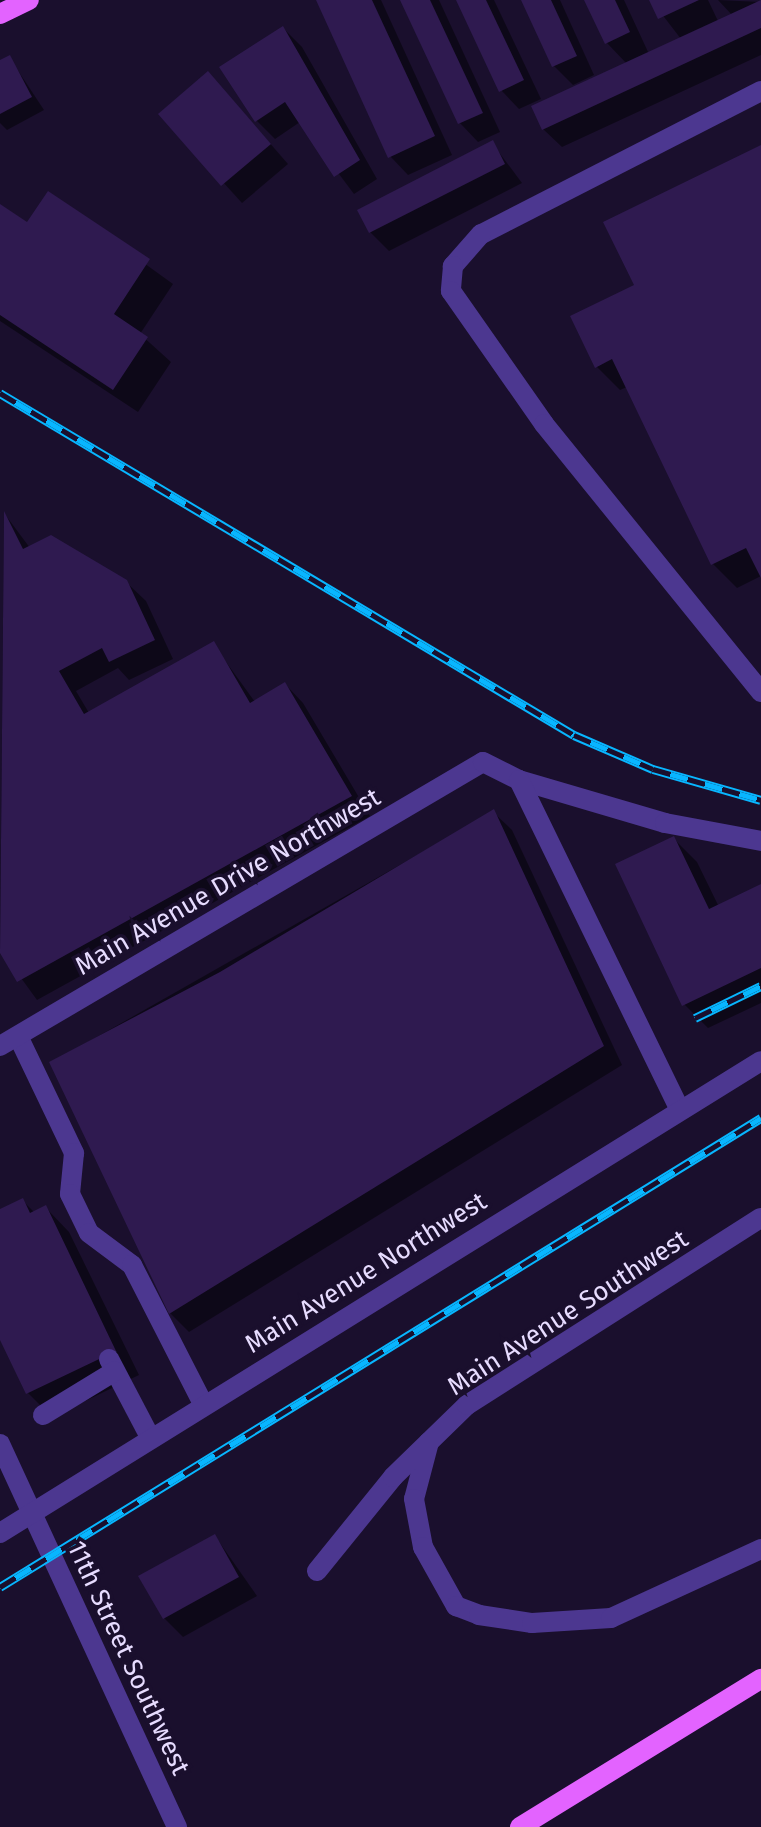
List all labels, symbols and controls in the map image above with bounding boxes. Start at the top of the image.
street label: Main Avenue Drive Northwest [70,782,386,982]
street label: Main Avenue Northwest [239,1186,493,1360]
street label: Main Avenue Southwest [442,1224,694,1402]
street label: 11th Street Southwest [60,1536,196,1780]

